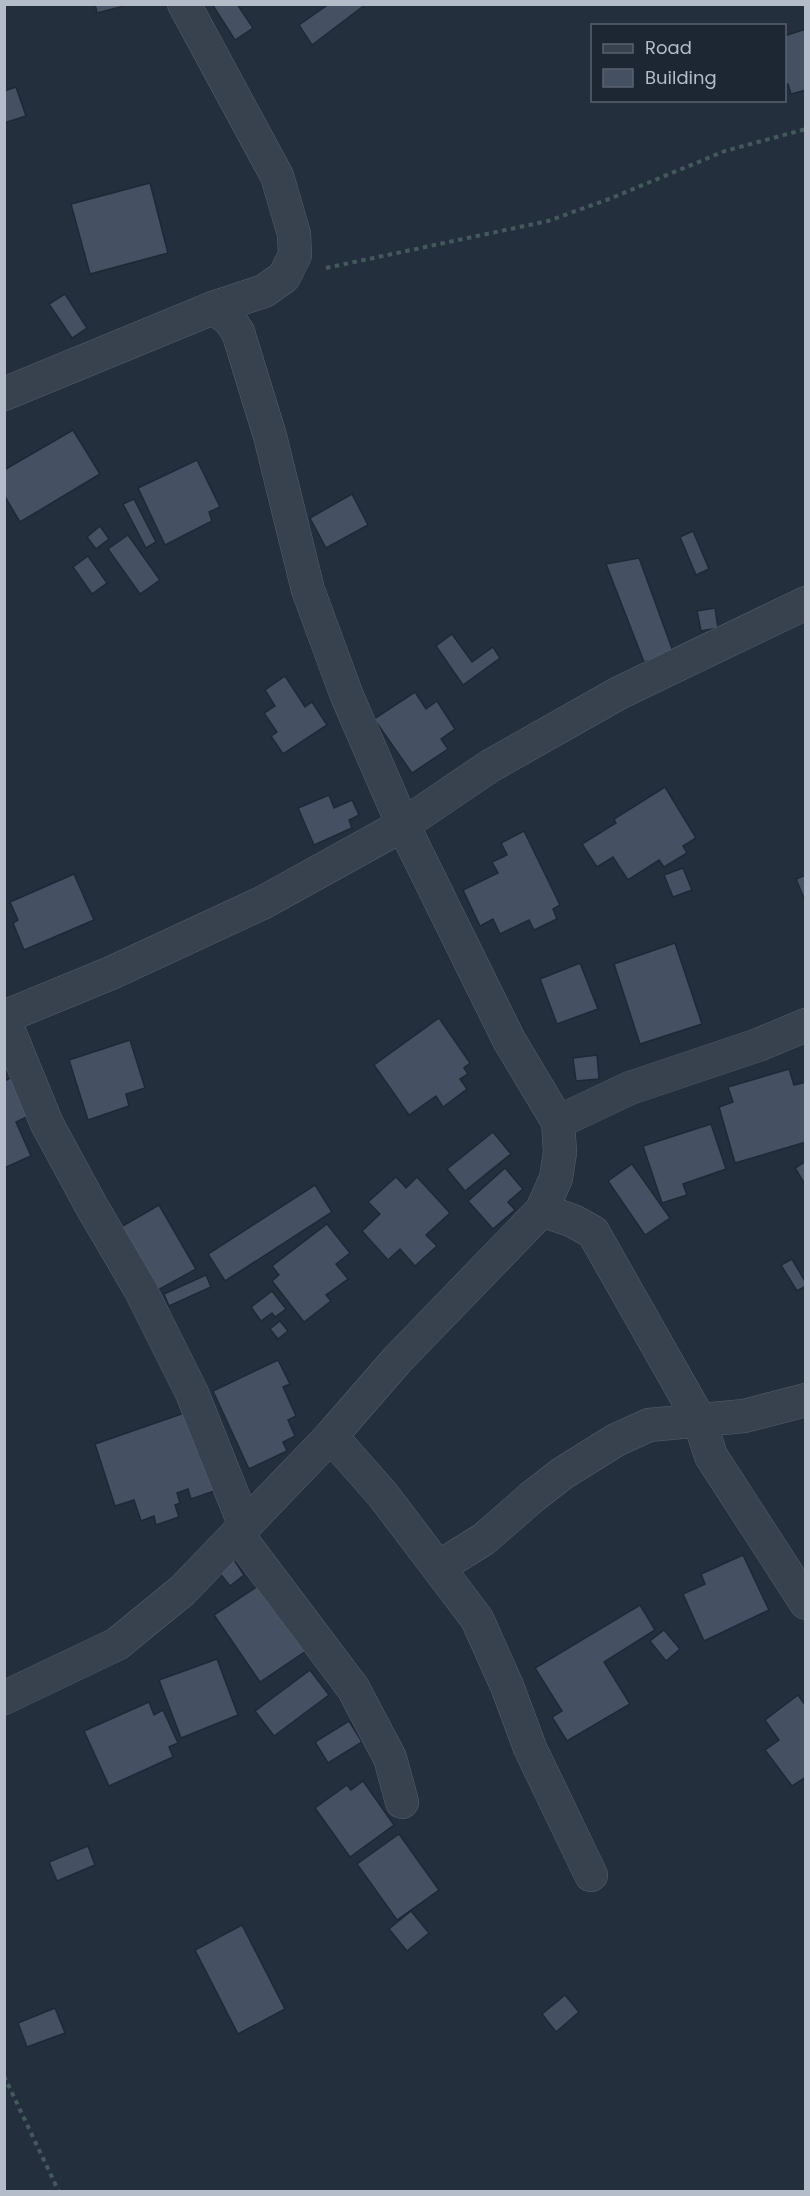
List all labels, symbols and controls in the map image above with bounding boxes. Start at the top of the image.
legend [591,24,786,102]
text: Road [645,35,692,60]
text: Building [645,65,717,90]

